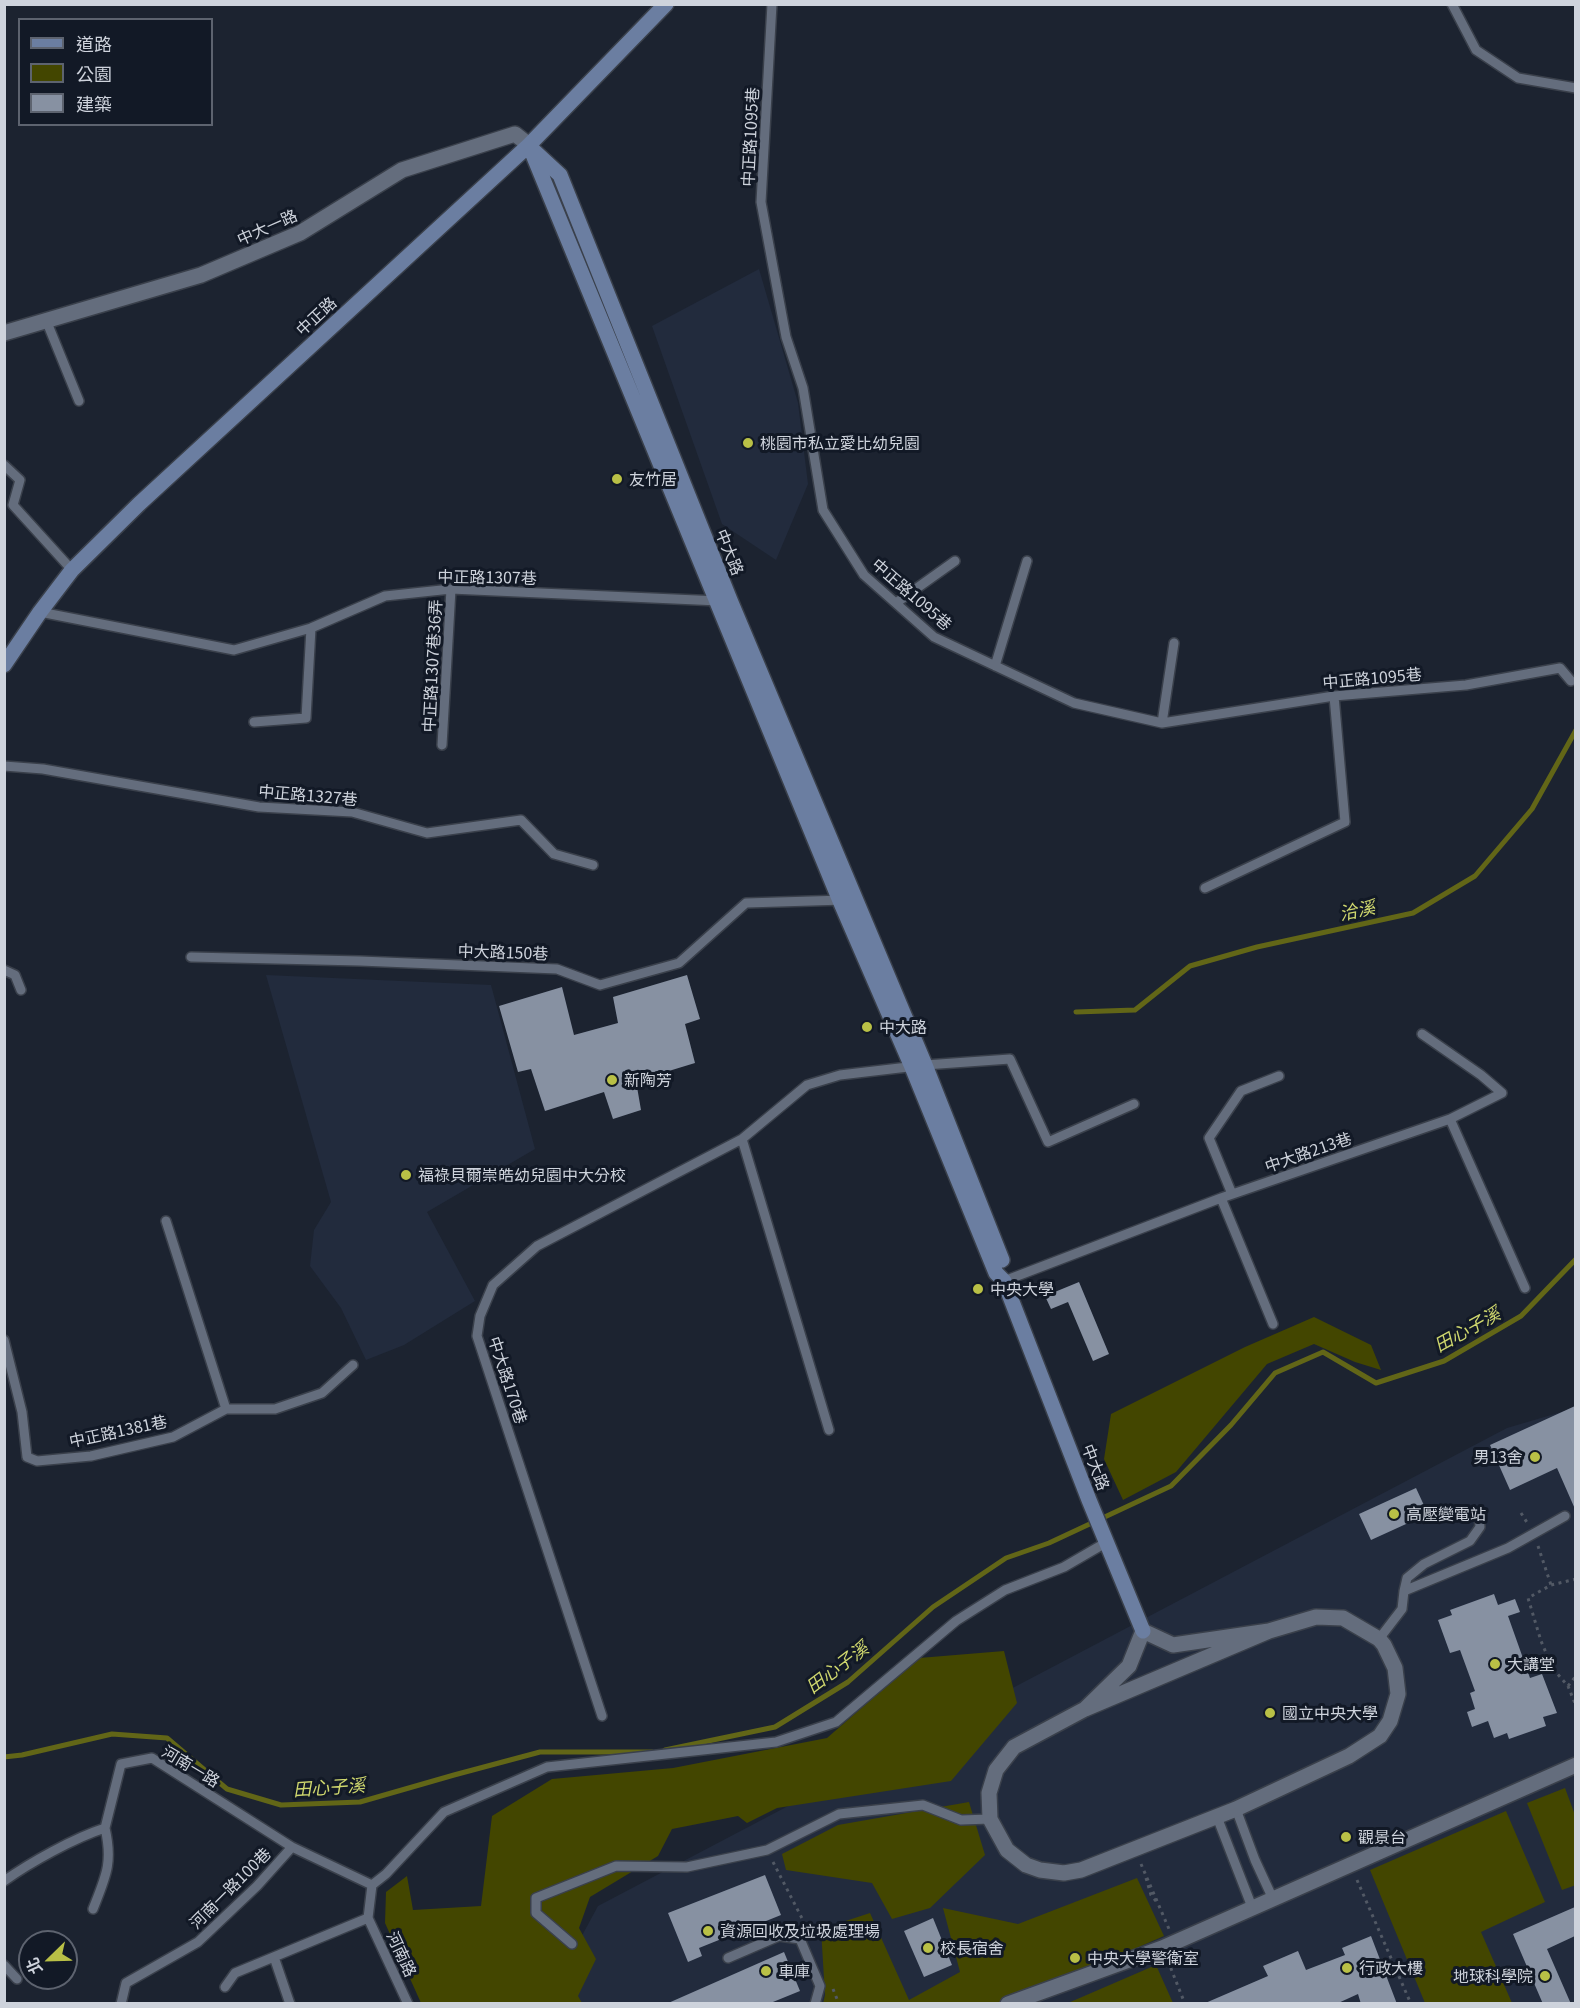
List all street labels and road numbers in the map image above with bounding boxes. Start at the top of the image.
street label: 中正路1095巷 [738,87,762,187]
street label: 中大一路 [234,205,300,249]
street label: 中正路 [292,293,340,339]
street label: 中大路 [712,526,748,578]
street label: 中正路1095巷 [868,554,956,634]
street label: 中正路1307巷 [437,567,537,587]
street label: 中正路1307巷36弄 [419,599,445,733]
street label: 中正路1095巷 [1322,664,1422,692]
street label: 中正路1327巷 [258,781,358,809]
street label: 中大路150巷 [457,941,549,963]
street label: 中大路213巷 [1262,1128,1354,1176]
street label: 中大路170巷 [485,1334,531,1426]
street label: 中正路1381巷 [67,1411,169,1451]
street label: 中大路 [1078,1441,1114,1493]
street label: 河南一路 [159,1741,223,1791]
street label: 河南一路100巷 [186,1844,274,1932]
street label: 河南路 [383,1928,421,1980]

